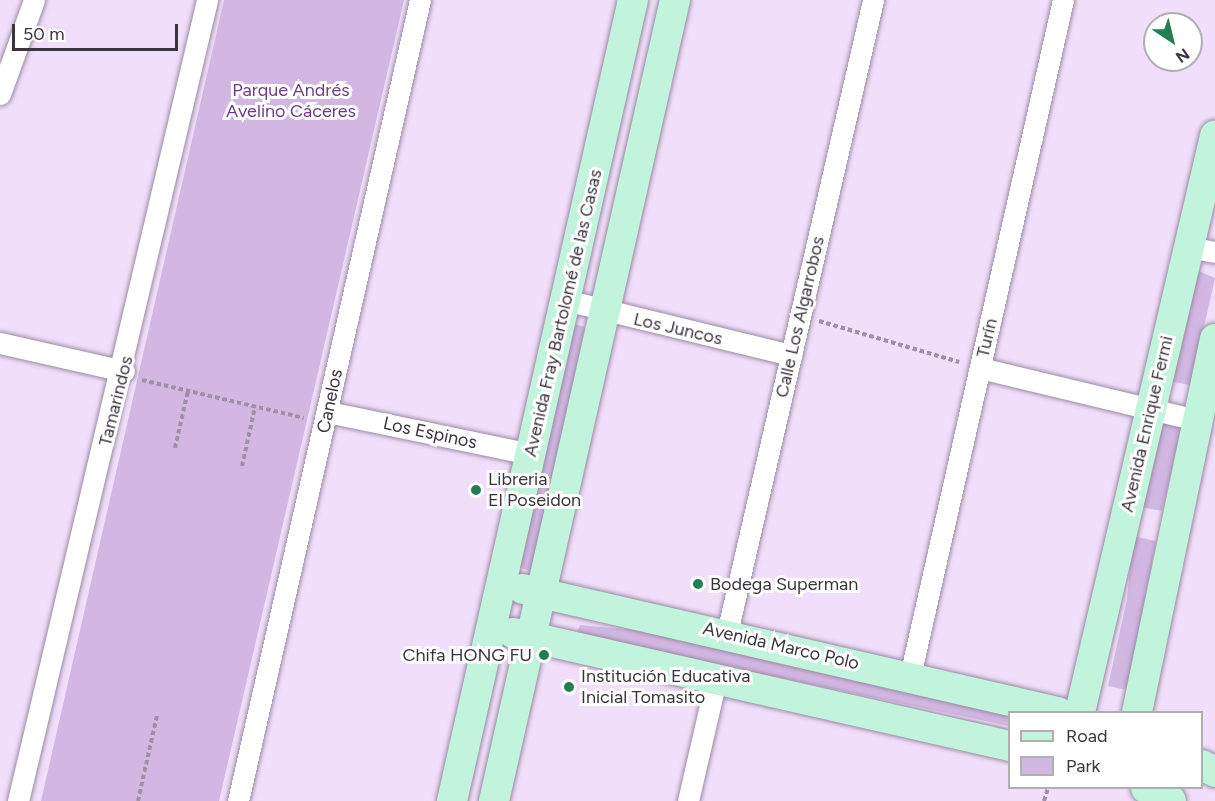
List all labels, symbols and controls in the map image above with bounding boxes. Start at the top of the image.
scale bar [15,12,182,50]
north arrow [1143,12,1203,72]
text: 50 m [23,23,65,45]
text: N [1172,44,1193,67]
park label: Parque Andrés Avelino Cáceres [226,80,356,122]
street label: Avenida Fray Bartolomé de las Casas [519,167,607,459]
street label: Calle Los Algarrobos [771,234,829,400]
street label: Los Juncos [631,308,725,350]
street label: Turín [972,316,1002,360]
street label: Avenida Enrique Fermi [1116,334,1178,514]
street label: Tamarindos [94,354,138,448]
street label: Canelos [313,367,347,435]
street label: Los Espinos [381,413,479,453]
place label: Libreria El Poseidon [488,469,581,512]
marker: Libreria El Poseidon [469,483,483,497]
place label: Bodega Superman [710,573,858,595]
marker: Bodega Superman [691,577,705,591]
street label: Avenida Marco Polo [701,618,861,674]
place label: Chifa HONG FU [403,644,532,666]
marker: Chifa HONG FU [537,648,551,662]
place label: Institución Educativa Inicial Tomasito [581,666,750,708]
marker: Institución Educativa Inicial Tomasito [562,680,576,694]
legend [1008,711,1203,789]
text: Road [1066,725,1107,747]
text: Park [1066,755,1100,777]

